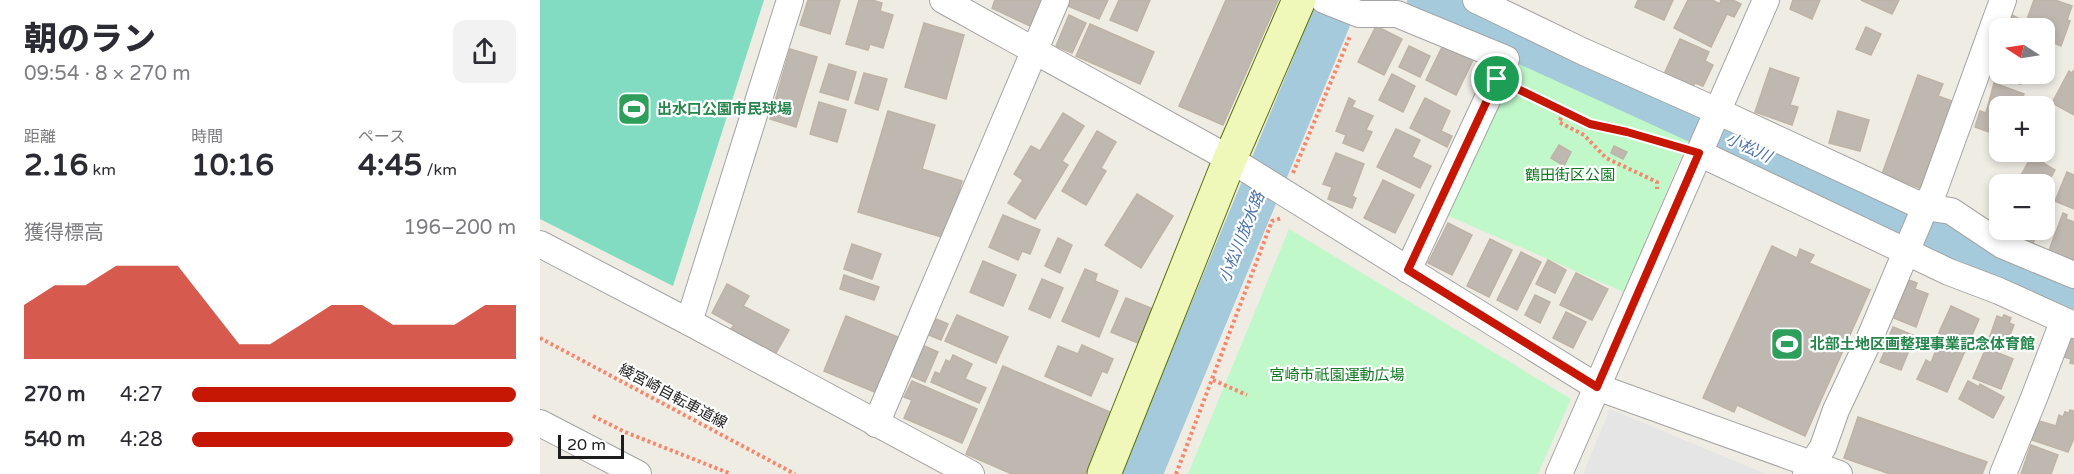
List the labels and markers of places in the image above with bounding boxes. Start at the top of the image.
pin [1471,53,1522,104]
sports icon: 出水口公園市民球場 [616,91,652,127]
place label: 出水口公園市民球場 [657,100,792,118]
sports icon: 北部土地区画整理事業記念体育館 [1769,326,1805,362]
place label: 北部土地区画整理事業記念体育館 [1810,335,2035,353]

